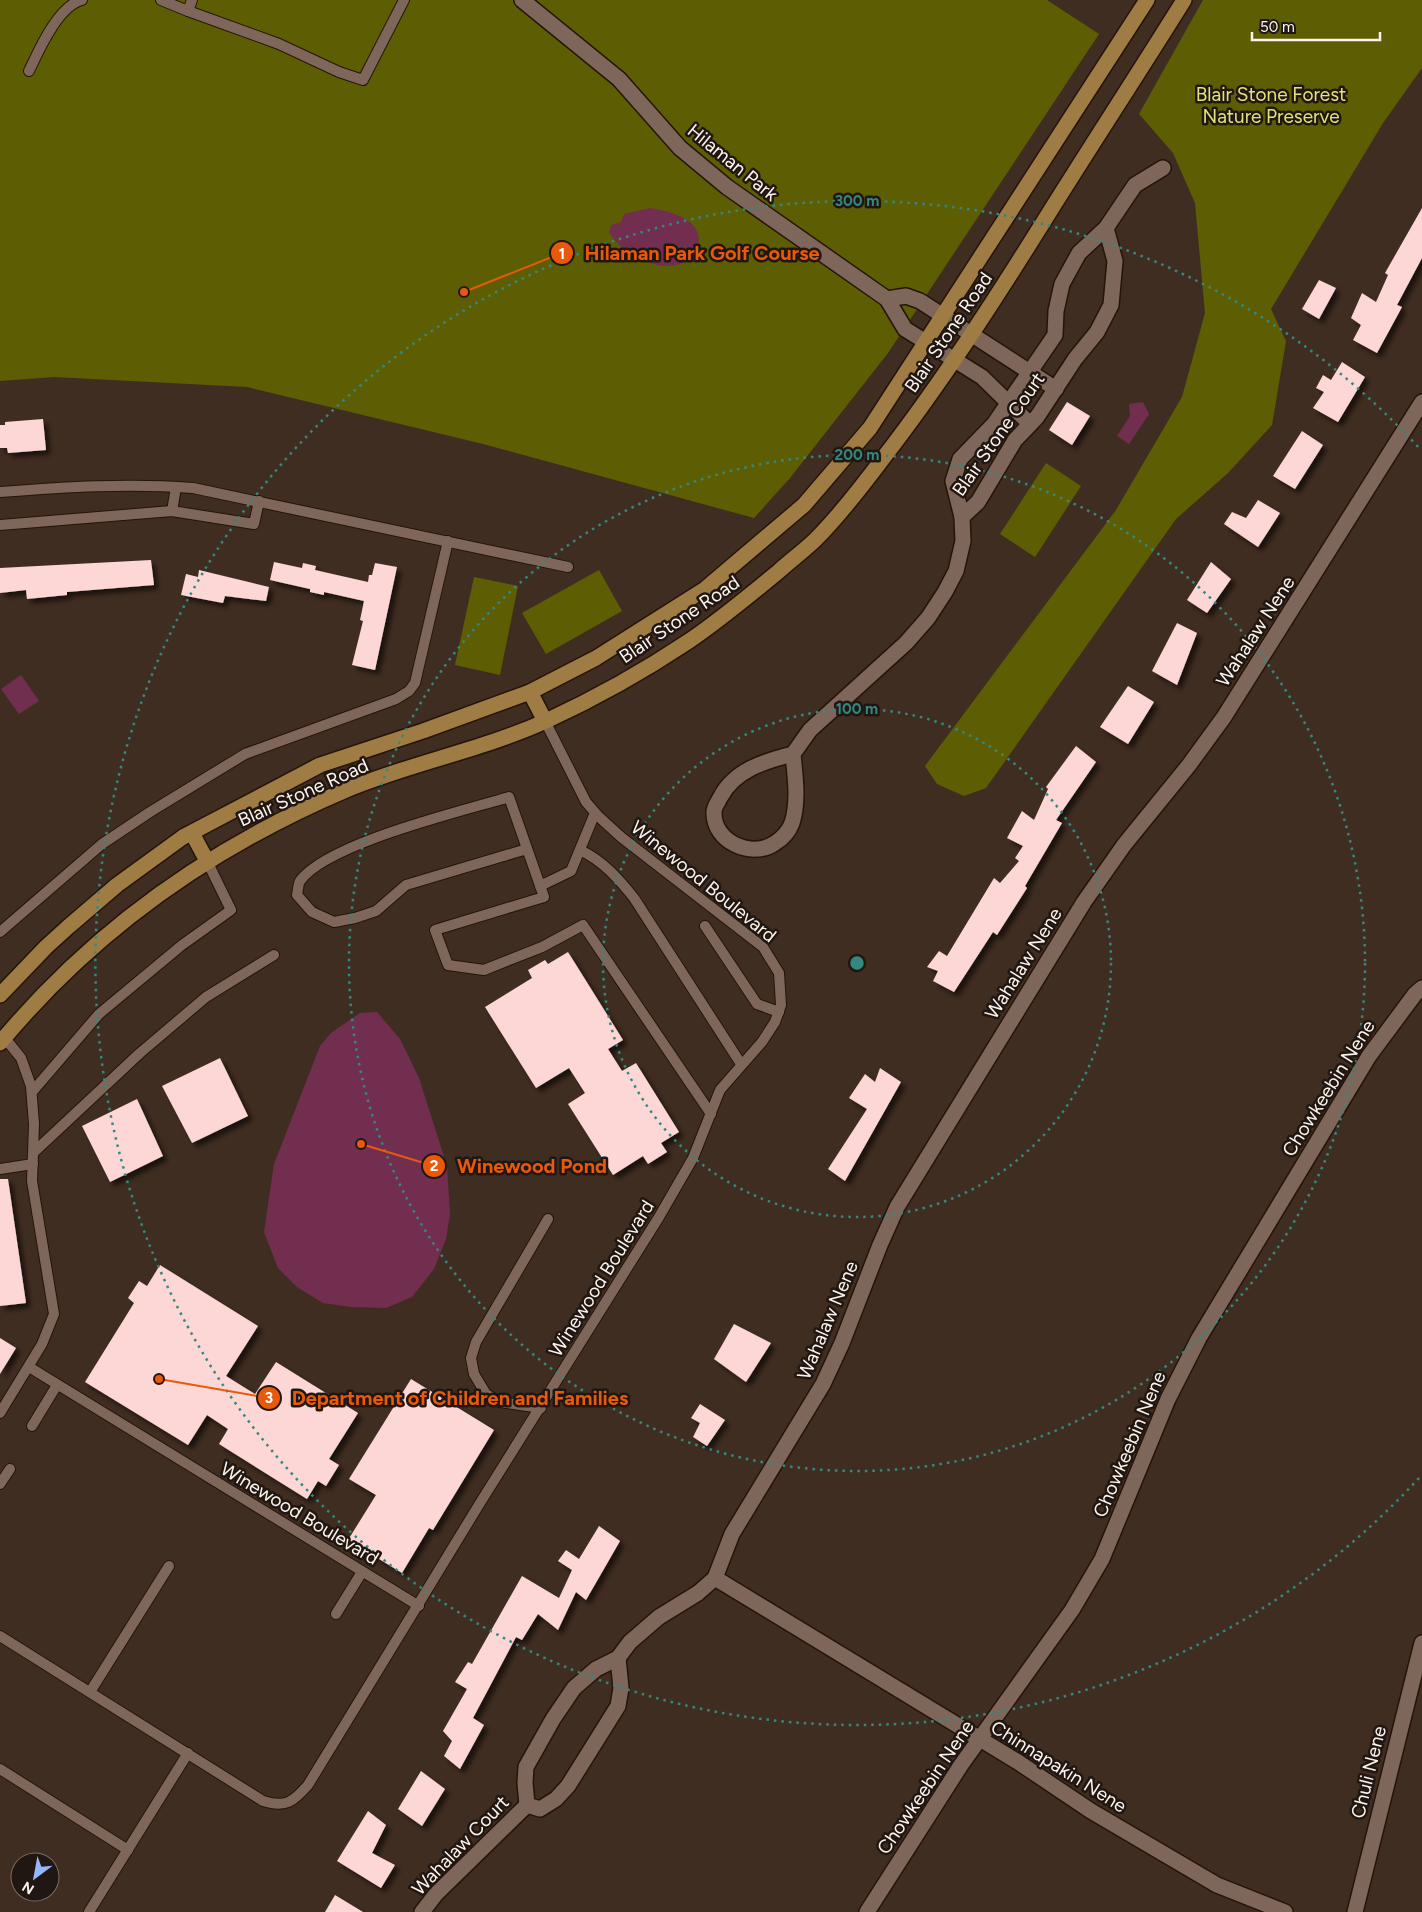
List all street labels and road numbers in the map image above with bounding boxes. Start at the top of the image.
street label: Hilaman Park [683,119,783,206]
street label: Blair Stone Road [900,268,997,397]
street label: Blair Stone Court [947,368,1050,500]
street label: Blair Stone Road [615,571,744,668]
street label: Wahalaw Nene [1211,572,1300,691]
street label: Blair Stone Road [234,753,372,831]
street label: Winewood Boulevard [626,816,781,947]
street label: Wahalaw Nene [980,903,1067,1023]
street label: Chowkeebin Nene [1277,1016,1380,1161]
street label: Winewood Boulevard [544,1196,659,1361]
street label: Wahalaw Nene [792,1257,863,1383]
street label: Chowkeebin Nene [1088,1368,1171,1521]
street label: Winewood Boulevard [217,1457,383,1570]
street label: Chinnapakin Nene [987,1715,1131,1817]
street label: Chowkeebin Nene [872,1716,979,1859]
street label: Chuli Nene [1346,1724,1391,1821]
street label: Wahalaw Court [407,1791,514,1900]

